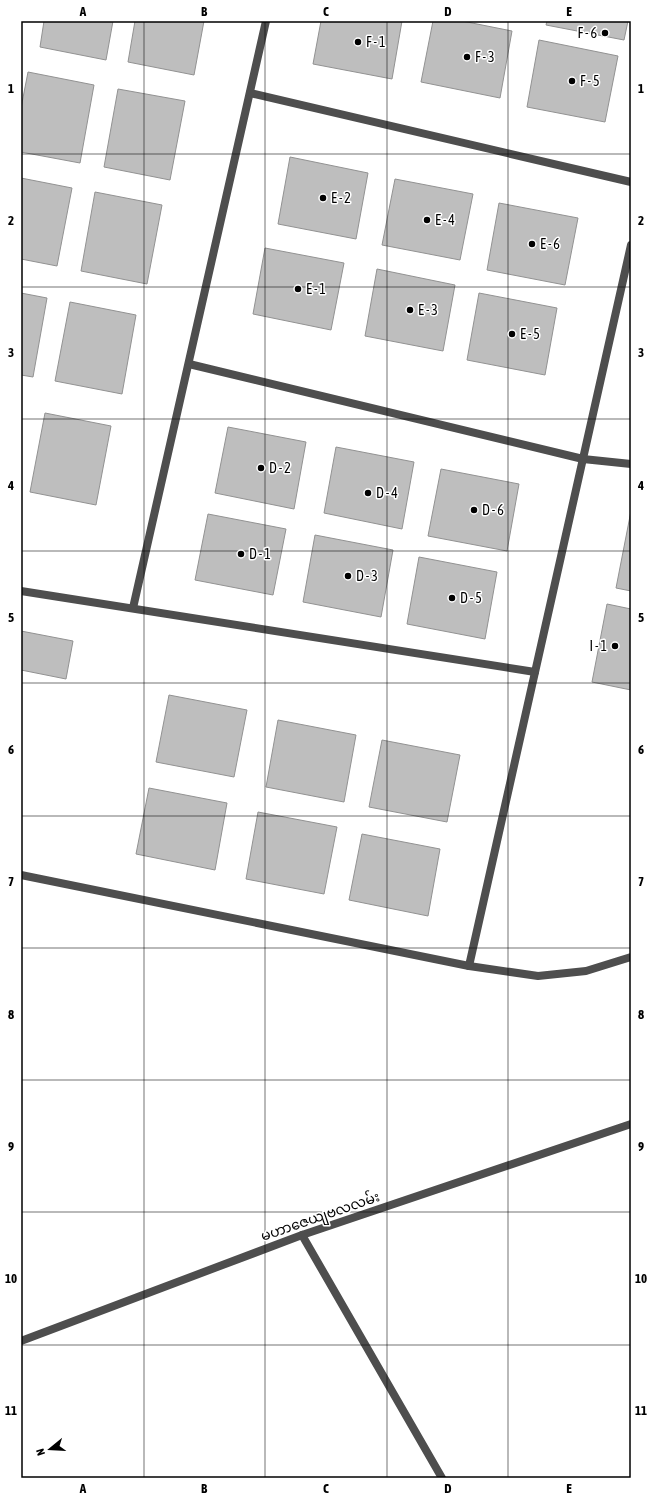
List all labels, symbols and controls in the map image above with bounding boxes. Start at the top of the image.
text: A [79,4,87,19]
text: B [201,4,208,19]
text: C [323,4,329,19]
text: D [444,4,452,19]
text: E [566,4,572,19]
place label: F - 6 [577,25,597,41]
marker: F - 6 [600,28,610,38]
place label: F - 1 [366,34,386,50]
marker: F - 1 [353,37,363,47]
place label: F - 3 [475,49,495,65]
marker: F - 3 [462,52,472,62]
place label: F - 5 [580,73,600,89]
marker: F - 5 [567,76,577,86]
text: 1 [8,81,14,96]
text: 1 [638,81,644,96]
place label: E - 2 [331,190,351,206]
marker: E - 2 [318,193,328,203]
place label: E - 4 [435,212,455,228]
text: 2 [8,213,14,228]
text: 2 [638,213,644,228]
marker: E - 4 [422,215,432,225]
place label: E - 6 [540,236,560,252]
marker: E - 6 [527,239,537,249]
place label: E - 1 [306,281,326,297]
marker: E - 1 [293,284,303,294]
place label: E - 3 [418,302,438,318]
marker: E - 3 [405,305,415,315]
place label: E - 5 [520,326,540,342]
marker: E - 5 [507,329,517,339]
text: 3 [8,345,14,360]
text: 3 [638,345,644,360]
place label: D - 2 [269,460,291,476]
marker: D - 2 [256,463,266,473]
text: 4 [7,478,14,493]
text: 4 [637,478,644,493]
place label: D - 4 [376,485,398,501]
marker: D - 4 [363,488,373,498]
place label: D - 6 [482,502,504,518]
marker: D - 6 [469,505,479,515]
place label: D - 1 [249,546,271,562]
marker: D - 1 [236,549,246,559]
place label: D - 3 [356,568,378,584]
marker: D - 3 [343,571,353,581]
place label: D - 5 [460,590,482,606]
marker: D - 5 [447,593,457,603]
text: 5 [8,610,14,625]
text: 5 [638,610,644,625]
place label: I - 1 [590,638,607,654]
marker: I - 1 [610,641,620,651]
text: 6 [8,742,14,757]
text: 6 [638,742,644,757]
text: 7 [8,874,14,889]
text: 7 [638,874,644,889]
text: 8 [8,1007,14,1022]
text: 8 [638,1007,644,1022]
text: 9 [8,1139,14,1154]
text: 9 [638,1139,644,1154]
street label: မဟာဇေယျဗလလမ်း [258,1186,383,1248]
text: 10 [5,1271,17,1286]
text: 10 [635,1271,647,1286]
text: 11 [5,1403,17,1418]
text: 11 [635,1403,647,1418]
north arrow [30,1429,70,1469]
text: N [34,1447,47,1457]
text: A [79,1481,87,1496]
text: B [201,1481,208,1496]
text: C [323,1481,329,1496]
text: D [444,1481,452,1496]
text: E [566,1481,572,1496]

